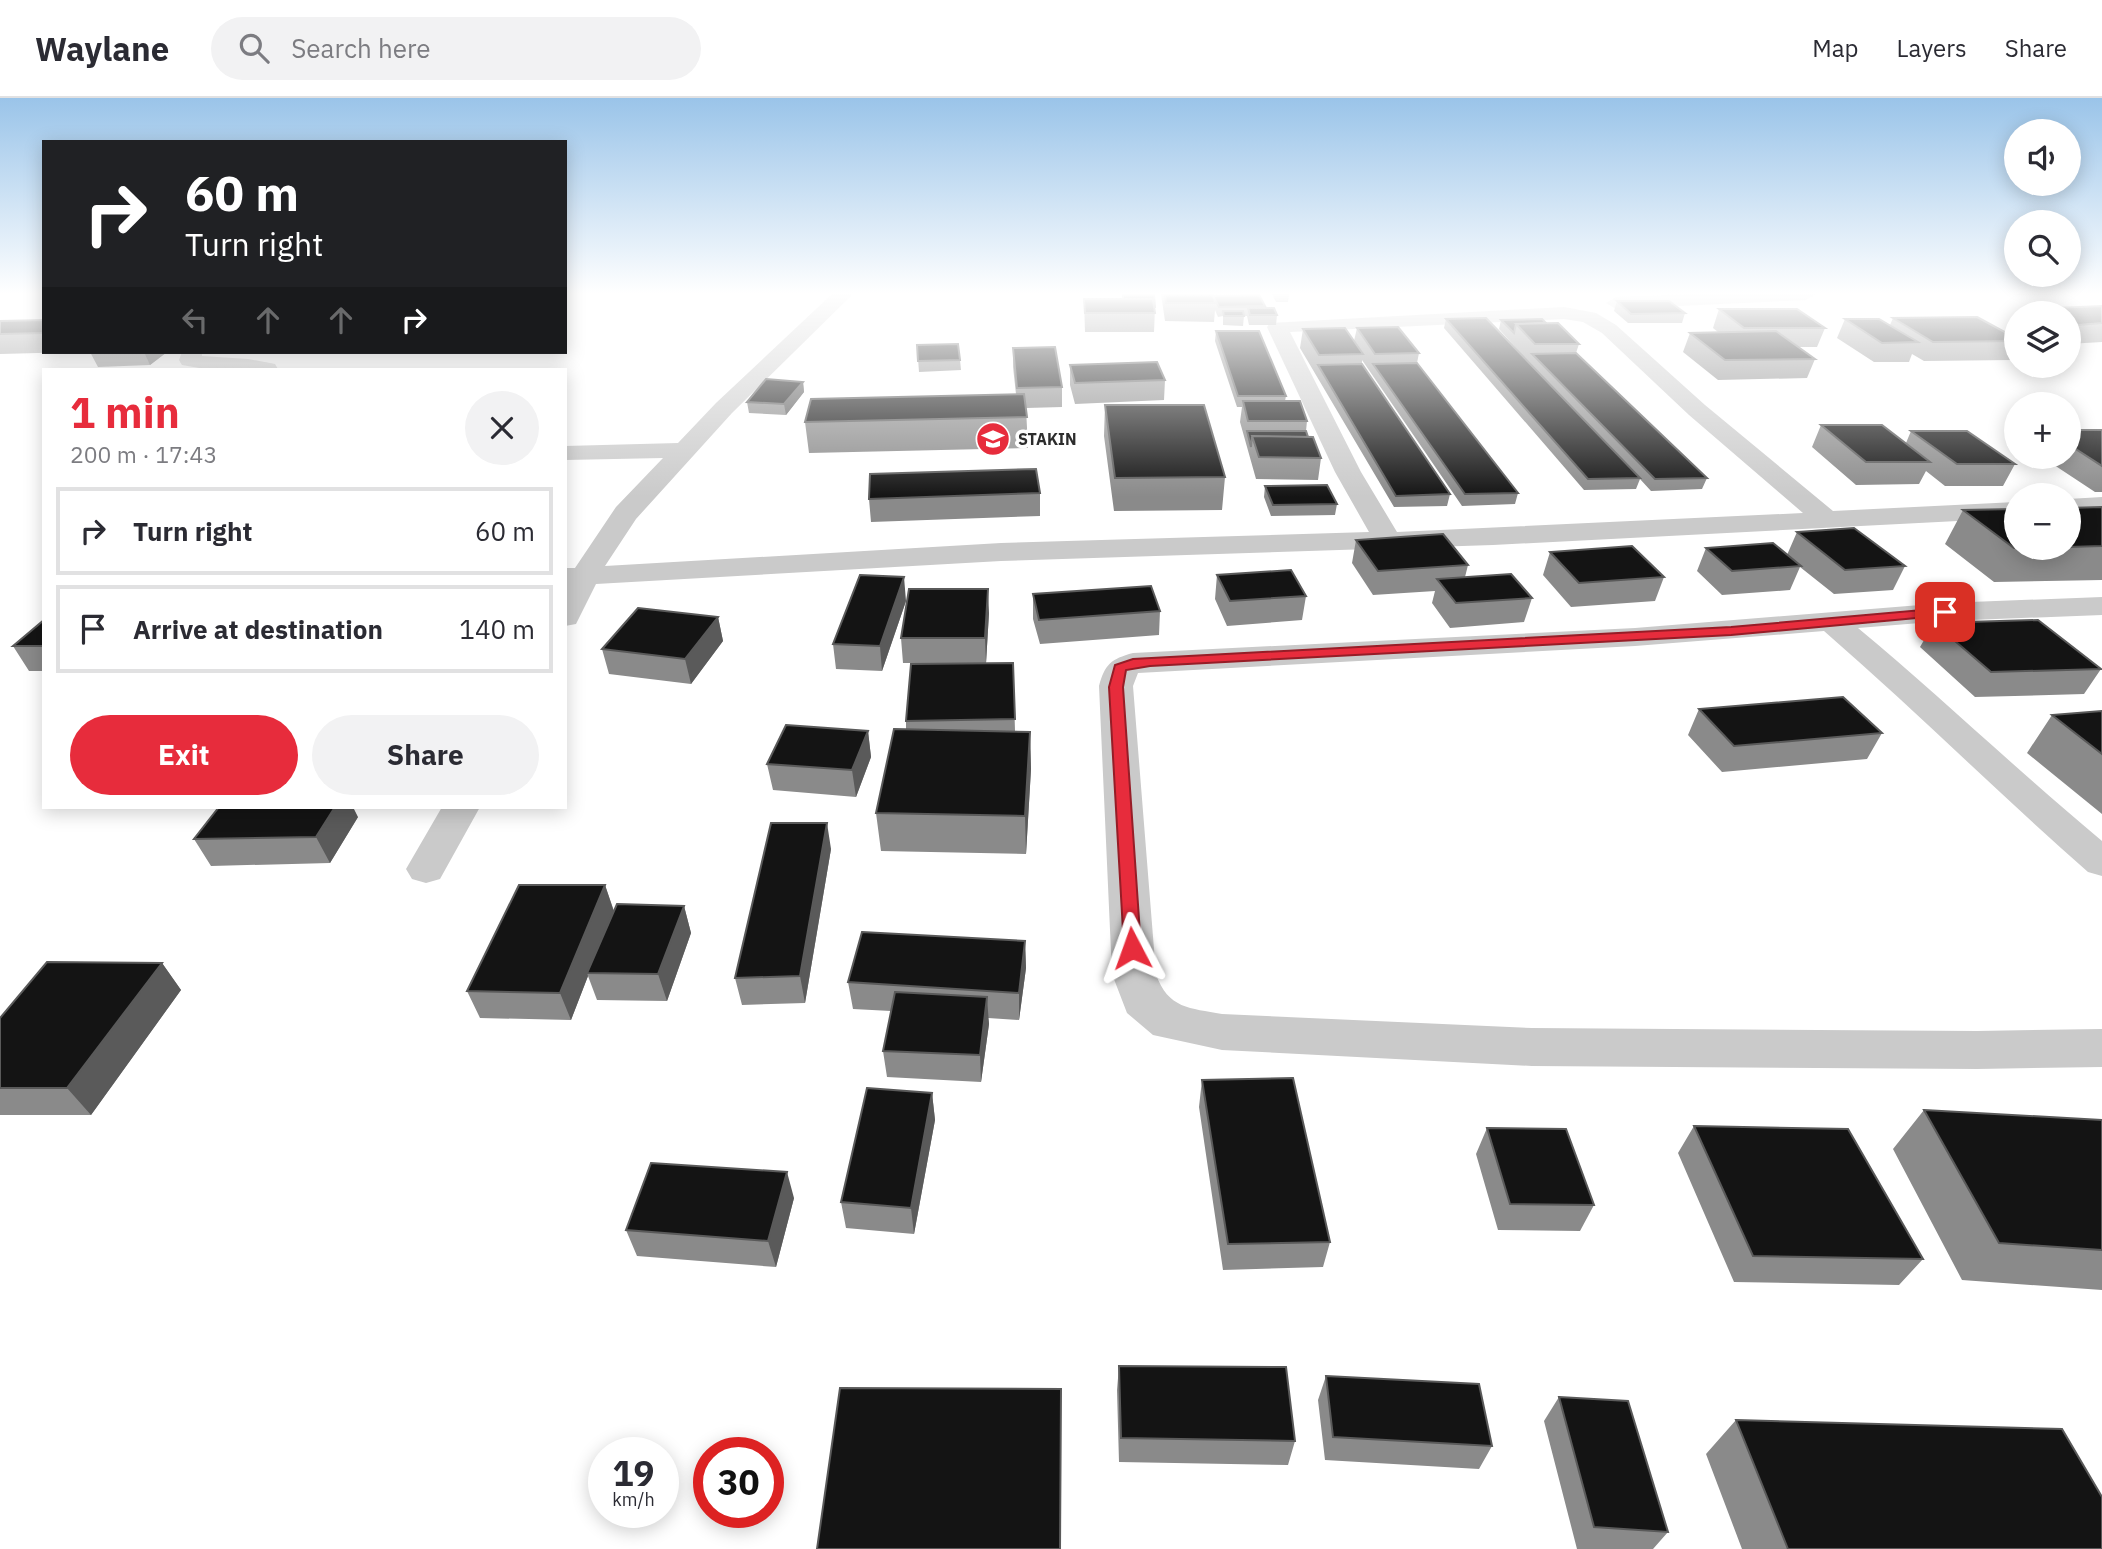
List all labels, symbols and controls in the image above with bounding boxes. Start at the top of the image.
search box [211,17,701,80]
text: Waylane [35,27,169,70]
icon: search [235,29,273,67]
text: Search here [291,31,431,65]
text: Map [1812,32,1859,64]
text: Layers [1897,32,1967,64]
text: Share [2005,32,2067,64]
map controls [2004,119,2081,560]
button: sound [2004,119,2081,196]
text: 60 m [185,161,299,224]
icon: right [70,168,161,259]
button: search [2004,210,2081,287]
text: Turn right [185,223,323,265]
icon: left [176,301,214,339]
icon: ahead [249,301,287,339]
icon: ahead [322,301,360,339]
icon: right [395,301,433,339]
button: layers [2004,301,2081,378]
text: 1 min [70,385,180,440]
button: close [465,391,539,465]
button: + [2004,392,2081,469]
school or university icon: STAKIN [974,420,1012,458]
place label: STAKIN [1018,429,1077,449]
text: 200 m · 17:43 [70,439,217,469]
button: − [2004,483,2081,560]
icon: right [74,512,112,550]
text: Turn right [133,514,252,548]
text: 60 m [475,514,535,548]
pin [1915,582,1975,642]
icon: arrive [1926,593,1964,631]
icon: arrive [74,610,112,648]
text: Arrive at destination [133,612,383,646]
text: 140 m [459,612,535,646]
button: Exit [70,715,298,795]
button: Share [312,715,539,795]
position arrow [1095,911,1169,985]
speed limit sign: 30 [693,1437,784,1528]
text: 19 [612,1450,655,1496]
text: km/h [612,1488,655,1511]

